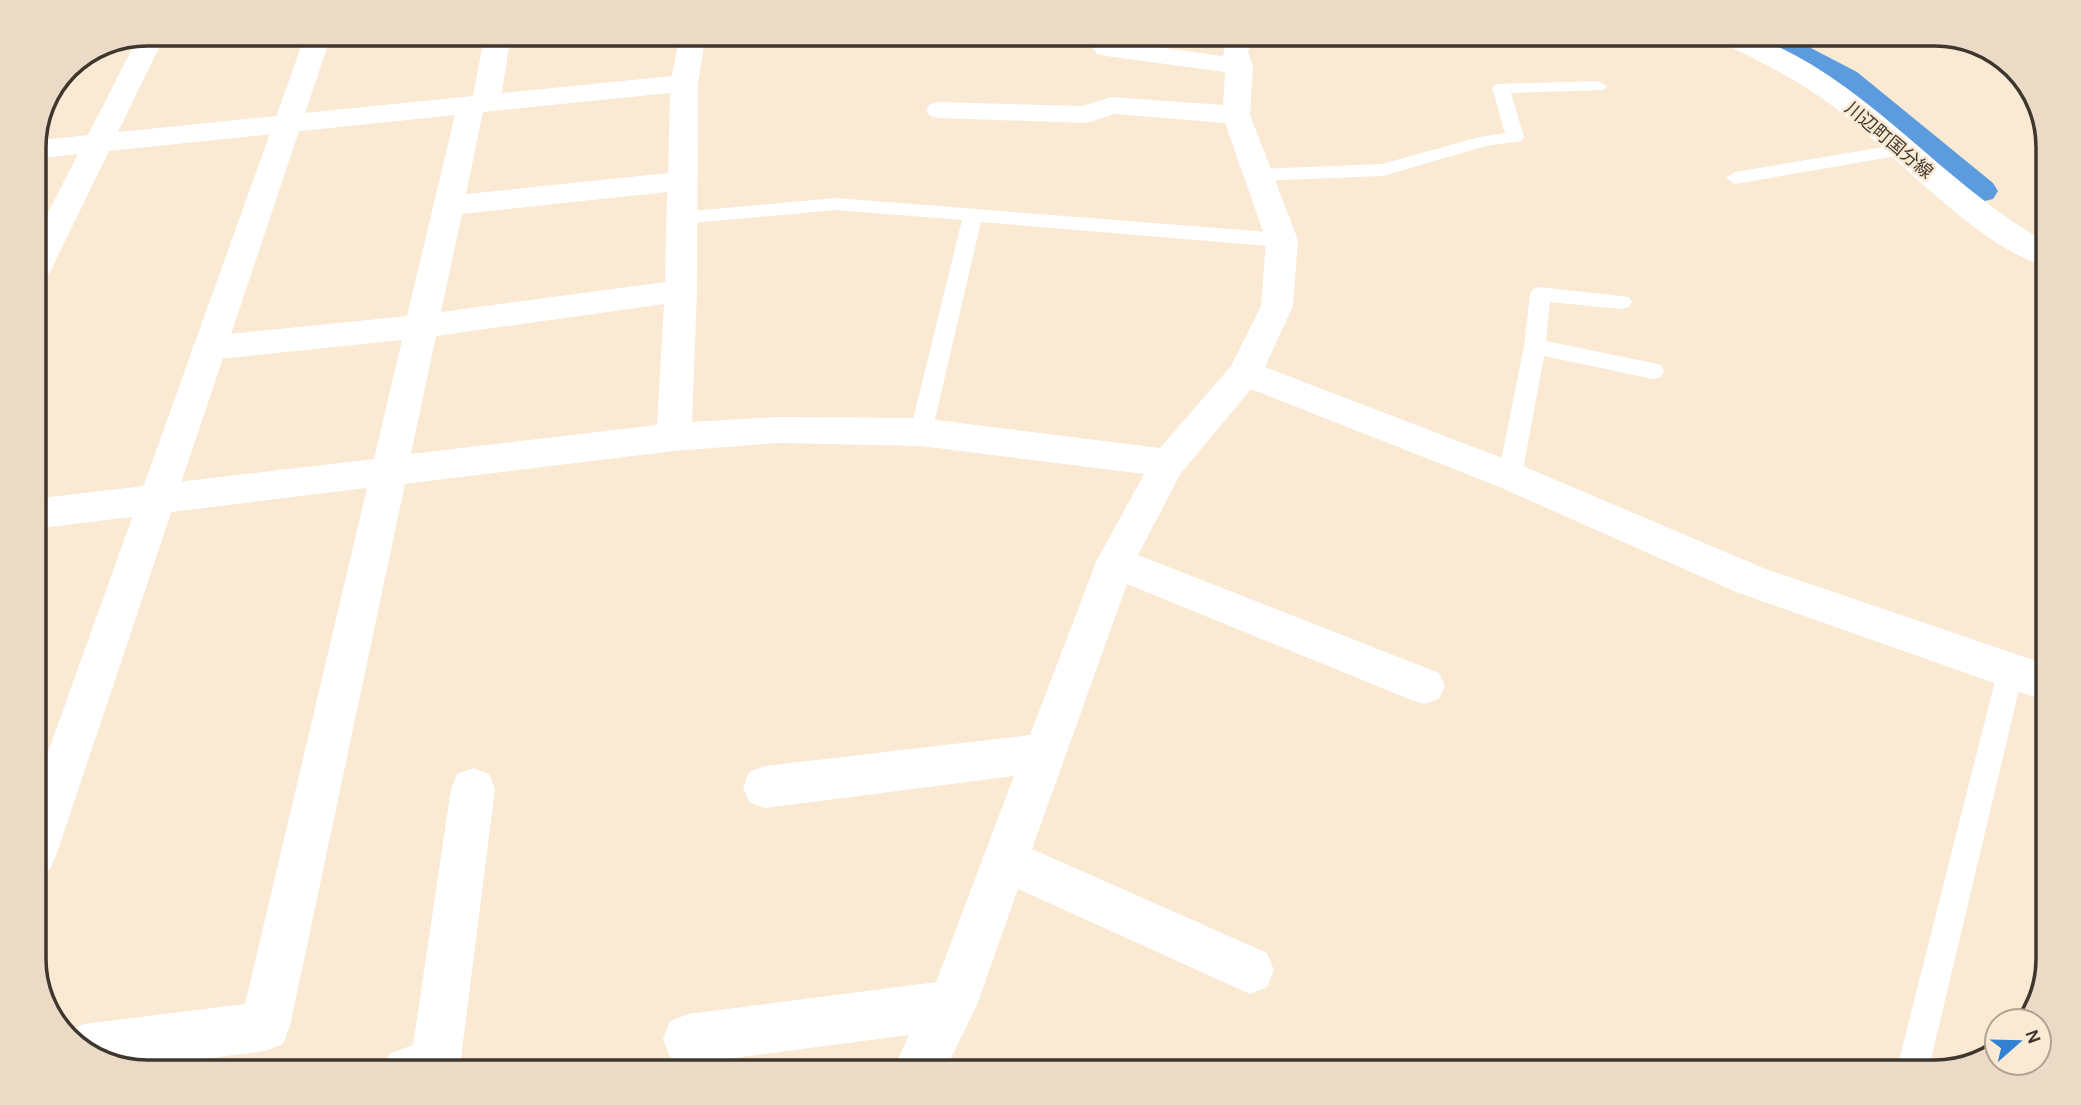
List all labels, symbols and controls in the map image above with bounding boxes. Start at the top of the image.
street label: 川辺町国分線 [1841,97,1937,183]
north arrow [1983,1007,2053,1077]
text: N [2020,1026,2046,1047]

